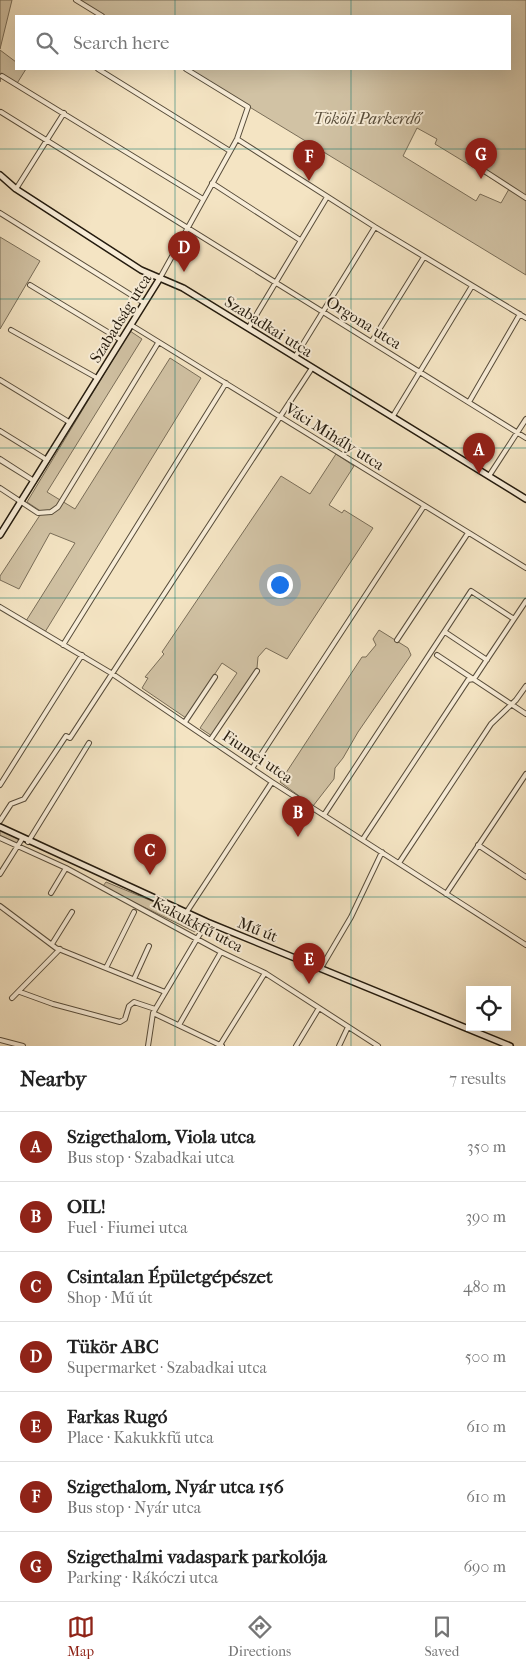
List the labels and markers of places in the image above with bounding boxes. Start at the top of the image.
pin: G [465,138,497,179]
pin: F [293,140,325,181]
pin: D [168,231,200,272]
pin: A [463,433,495,474]
pin: B [282,796,314,837]
pin: C [134,834,166,875]
pin: E [293,943,325,984]

